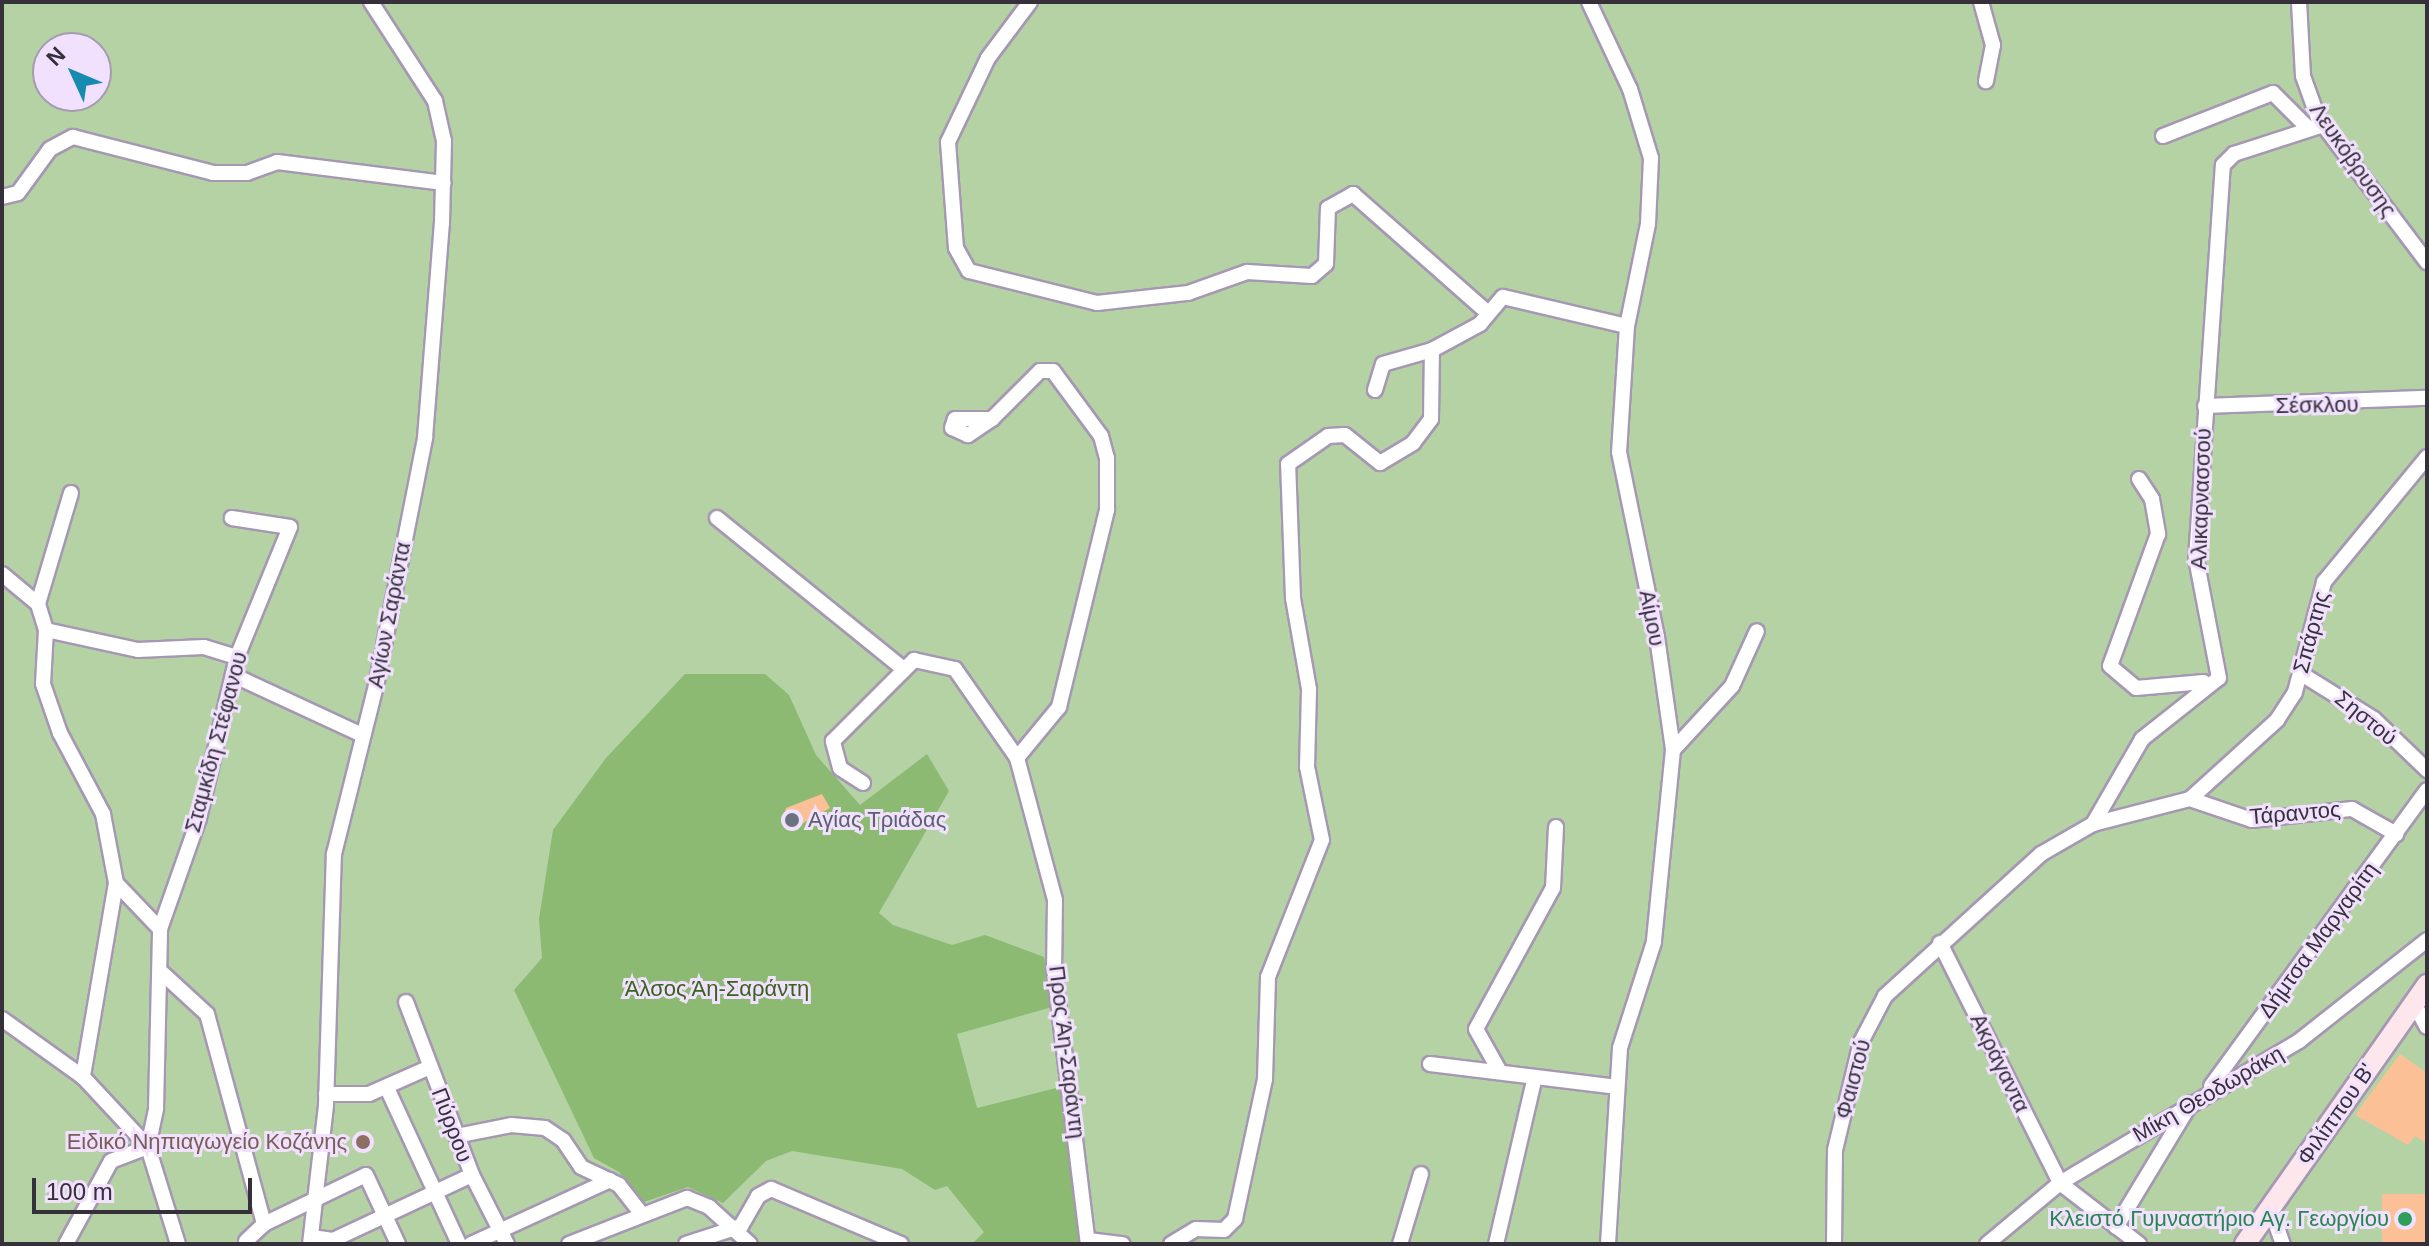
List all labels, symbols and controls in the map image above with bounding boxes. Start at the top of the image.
north arrow [32,32,112,112]
text: N [41,42,70,71]
street label: Λευκόβρυσης [2304,98,2402,222]
street label: Σέσκλου [2275,391,2359,419]
street label: Αλικαρνασσού [2185,428,2217,570]
street label: Αγίων Σαράντα [362,540,416,690]
street label: Αίμου [1634,588,1670,648]
street label: Σπάρτης [2287,588,2335,676]
street label: Σταμκίδη Στέφανου [179,649,253,835]
street label: Σηστού [2330,685,2402,751]
street label: Τάραντος [2248,796,2342,830]
place label: Αγίας Τριάδας [808,807,947,833]
marker: Αγίας Τριάδας [783,811,801,829]
street label: Δήμτσα Μαργαρίτη [2253,857,2383,1023]
street label: Προς Άη-Σαράντη [1043,964,1091,1140]
park label: Άλσος Άη-Σαράντη [624,976,810,1002]
street label: Ακράγαντα [1965,1009,2035,1117]
street label: Φαιστού [1830,1036,1876,1122]
street label: Μίκη Θεοδωράκη [2128,1040,2288,1148]
street label: Φιλίππου Β' [2291,1058,2381,1170]
street label: Πύρρου [426,1084,478,1166]
place label: Ειδικό Νηπιαγωγείο Κοζάνης [67,1129,347,1155]
marker: Ειδικό Νηπιαγωγείο Κοζάνης [354,1133,372,1151]
scale bar [36,1162,256,1212]
text: 100 m [46,1178,113,1205]
place label: Κλειστό Γυμναστήριο Αγ. Γεωργίου [2048,1206,2389,1232]
marker: Κλειστό Γυμναστήριο Αγ. Γεωργίου [2396,1210,2414,1228]

